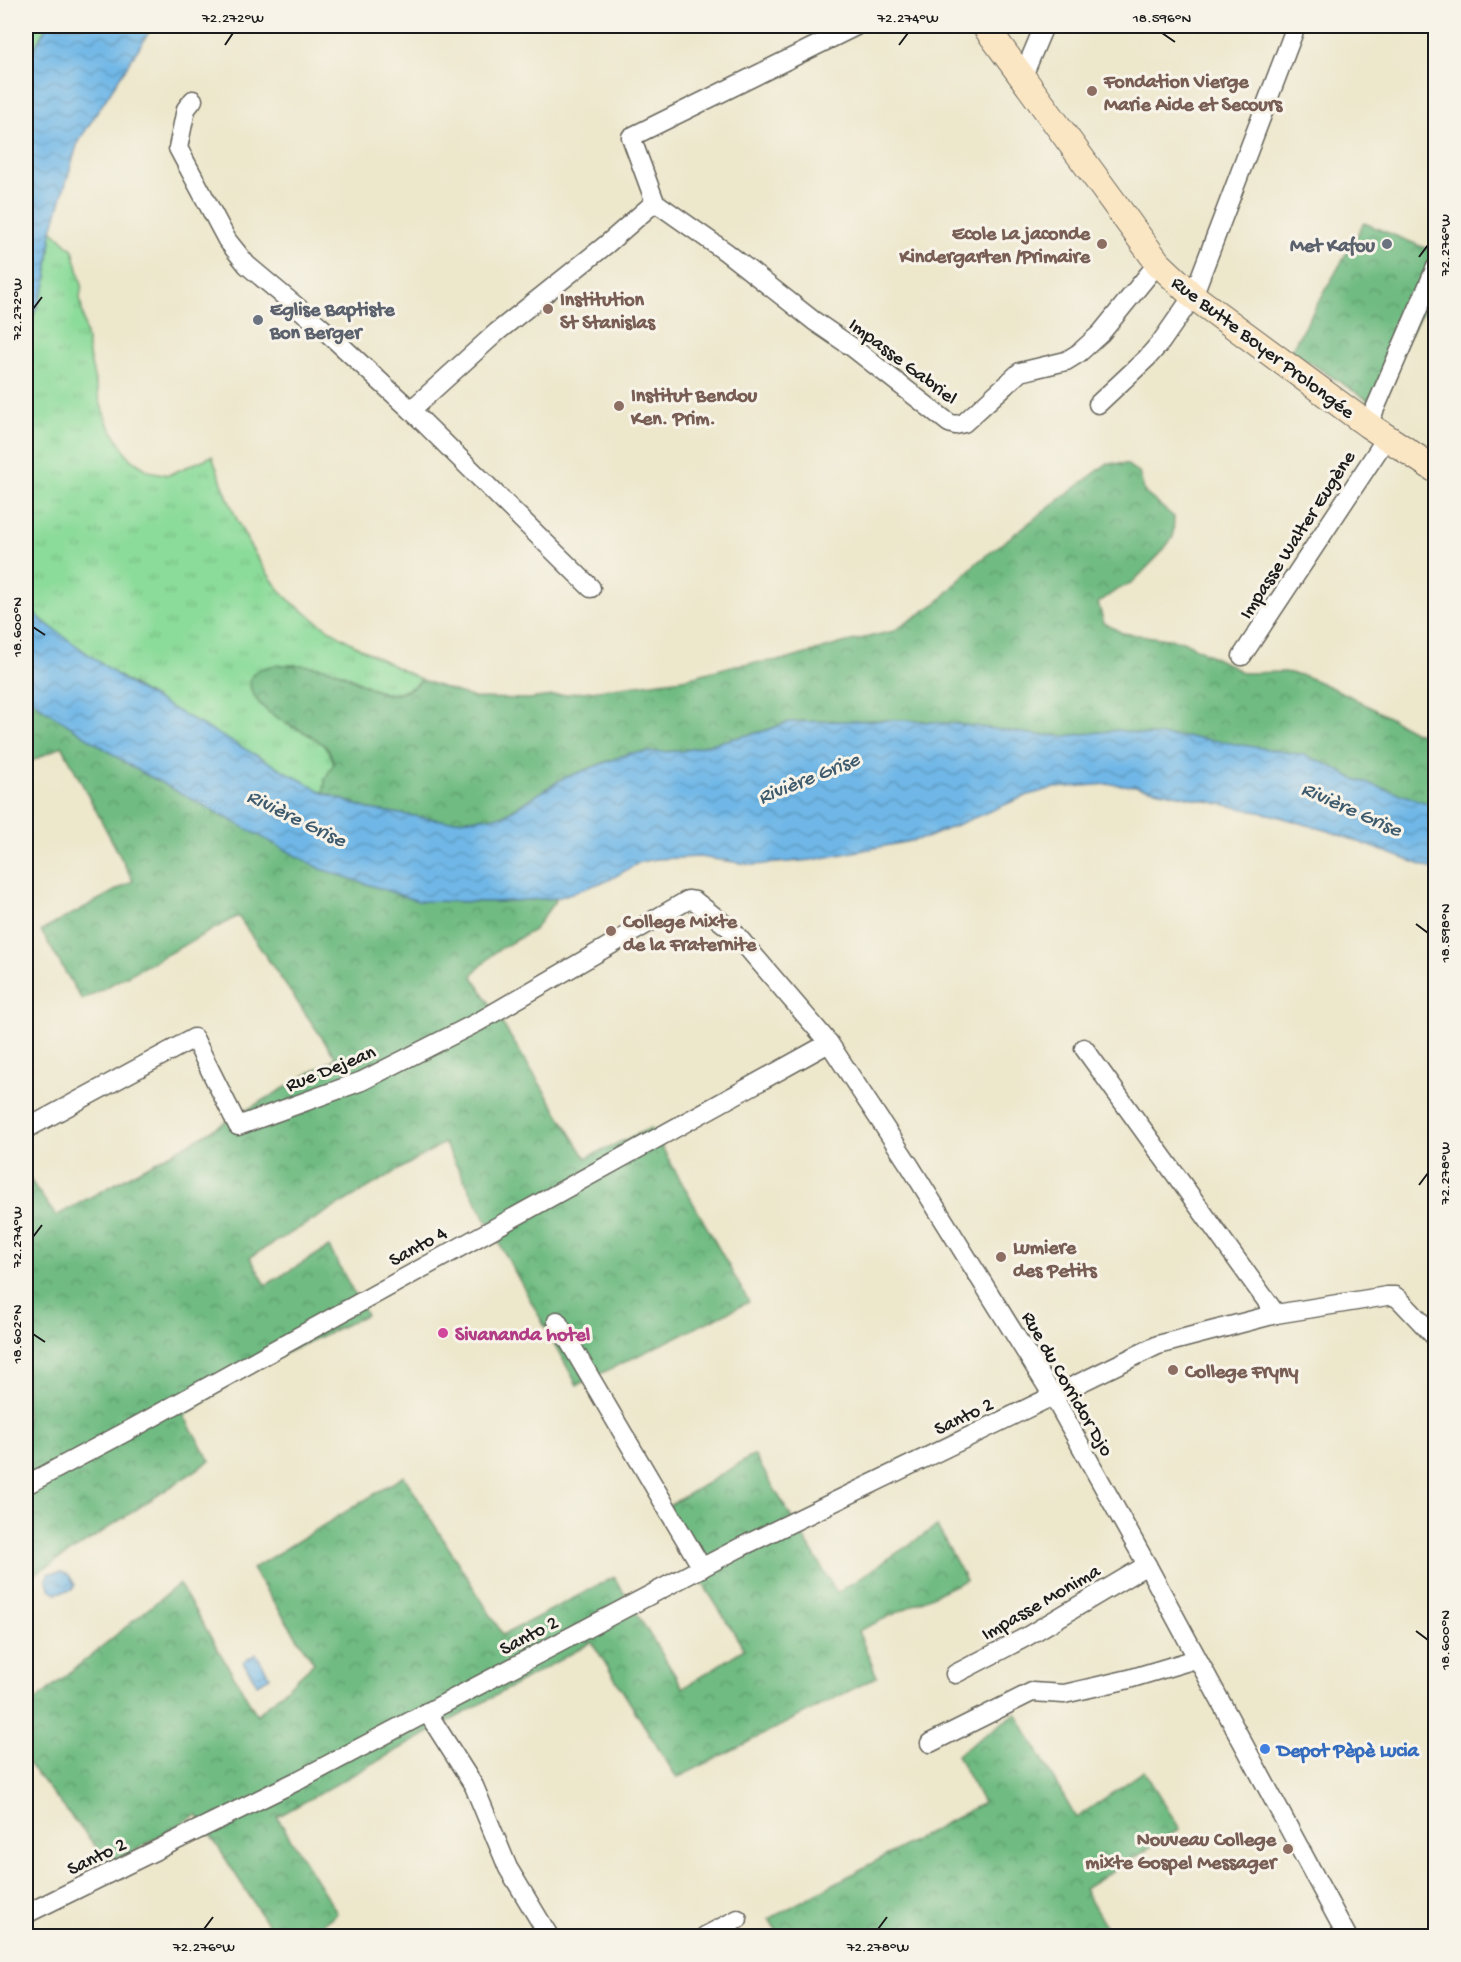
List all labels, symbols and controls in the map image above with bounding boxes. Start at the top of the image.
text: 72.272°W [201,10,264,28]
text: 72.274°W [876,10,939,28]
text: 18.596°N [1132,10,1191,28]
place label: Fondation Vierge Marie Aide et Secours [1103,72,1284,118]
marker: Fondation Vierge Marie Aide et Secours [1085,84,1099,98]
text: 72.276°W [1437,214,1455,277]
place label: Ecole La jaconde Kindergarten /Primaire [898,224,1091,270]
place label: Met Kafou [1290,236,1376,259]
marker: Ecole La jaconde Kindergarten /Primaire [1095,237,1109,251]
marker: Met Kafou [1380,237,1394,251]
street label: Rue Butte Boyer Prolongée [1166,272,1359,426]
text: 72.272°W [9,278,27,341]
place label: Institution St Stanislas [560,290,656,336]
place label: Eglise Baptiste Bon Berger [269,300,395,346]
marker: Institution St Stanislas [541,302,555,316]
marker: Eglise Baptiste Bon Berger [251,313,265,327]
street label: Impasse Gabriel [843,314,961,411]
place label: Institut Bendou Ken. Prim. [630,386,758,432]
marker: Institut Bendou Ken. Prim. [612,399,626,413]
street label: Impasse Walter Eugène [1236,447,1362,624]
text: 18.600°N [9,597,27,658]
water label: Rivière Grise [755,748,865,812]
water label: Rivière Grise [1296,778,1406,845]
water label: Rivière Grise [242,785,350,855]
text: 18.598°N [1437,903,1455,964]
place label: College Mixte de la Fraternite [622,912,757,958]
marker: College Mixte de la Fraternite [604,924,618,938]
street label: Rue Dejean [283,1042,380,1099]
text: 72.278°W [1437,1141,1455,1205]
text: 72.274°W [9,1206,27,1269]
street label: Santo 4 [386,1223,452,1273]
place label: Lumiere des Petits [1013,1238,1098,1284]
marker: Lumiere des Petits [994,1250,1008,1264]
text: 18.602°N [9,1304,27,1365]
street label: Rue du Corridor Djo [1015,1308,1117,1461]
place label: Sivananda hotel [455,1325,591,1348]
marker: Sivananda hotel [436,1326,450,1340]
place label: College Fryny [1184,1362,1298,1385]
marker: College Fryny [1166,1363,1180,1377]
street label: Santo 2 [931,1394,998,1442]
street label: Impasse Monima [978,1560,1106,1647]
text: 18.600°N [1437,1610,1455,1671]
street label: Santo 2 [496,1612,563,1662]
place label: Depot Pèpè Lucia [1275,1741,1420,1764]
marker: Depot Pèpè Lucia [1258,1742,1272,1756]
place label: Nouveau College mixte Gospel Messager [1085,1830,1278,1876]
street label: Santo 2 [64,1834,131,1882]
marker: Nouveau College mixte Gospel Messager [1281,1842,1295,1856]
text: 72.276°W [172,1939,235,1957]
text: 72.278°W [846,1939,910,1957]

